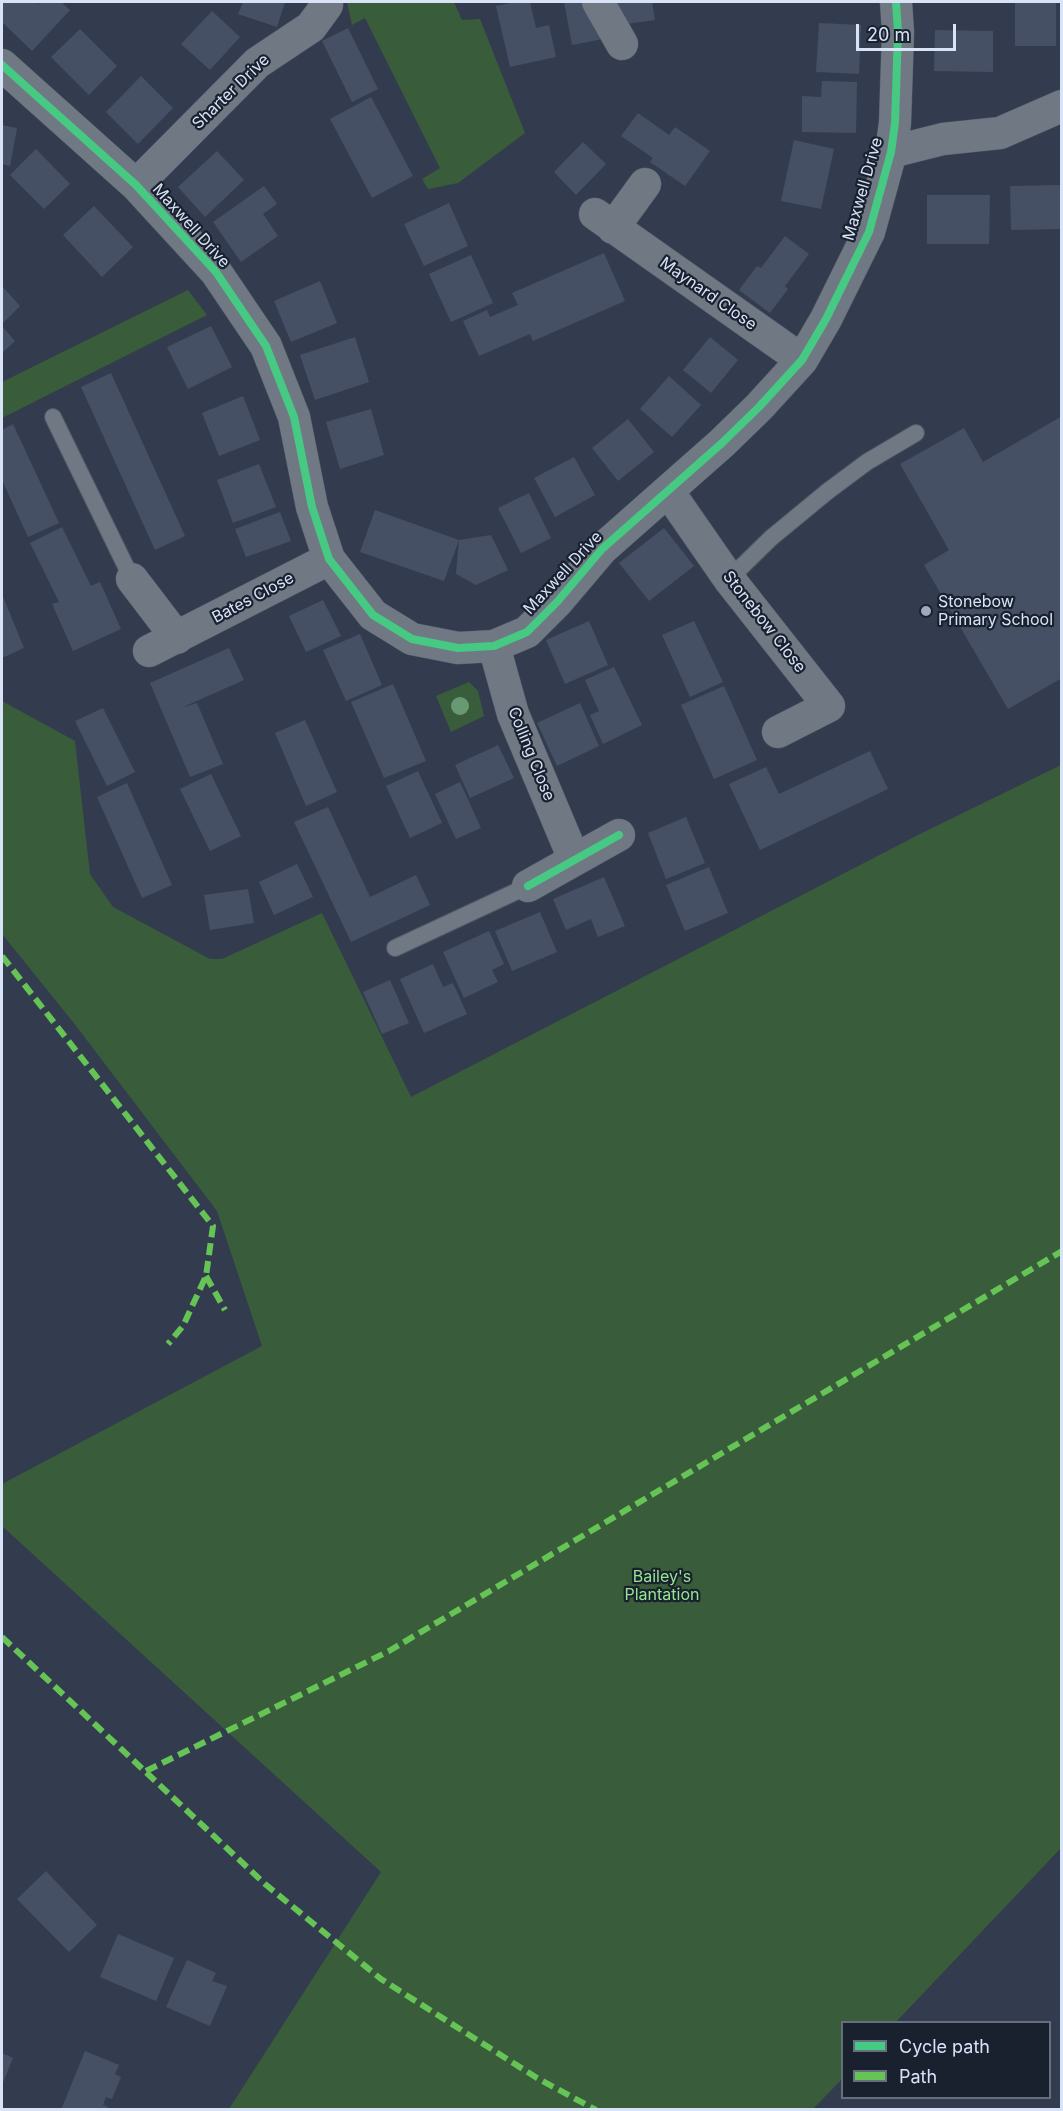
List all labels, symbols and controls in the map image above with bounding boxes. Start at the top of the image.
scale bar [859,12,960,50]
text: 20 m [867,24,910,45]
street label: Sharter Drive [189,50,273,134]
street label: Maxwell Drive [839,135,887,243]
street label: Maxwell Drive [148,180,234,272]
street label: Maynard Close [656,254,760,334]
street label: Maxwell Drive [520,528,606,618]
street label: Stonebow Close [718,567,810,677]
street label: Bates Close [209,568,297,628]
place label: Stonebow Primary School [938,592,1053,630]
marker: Stonebow Primary School [919,604,933,618]
street label: Colling Close [503,704,559,804]
park label: Bailey's Plantation [625,1567,699,1605]
legend [841,2021,1051,2099]
text: Cycle path [899,2036,990,2057]
text: Path [899,2066,937,2087]

